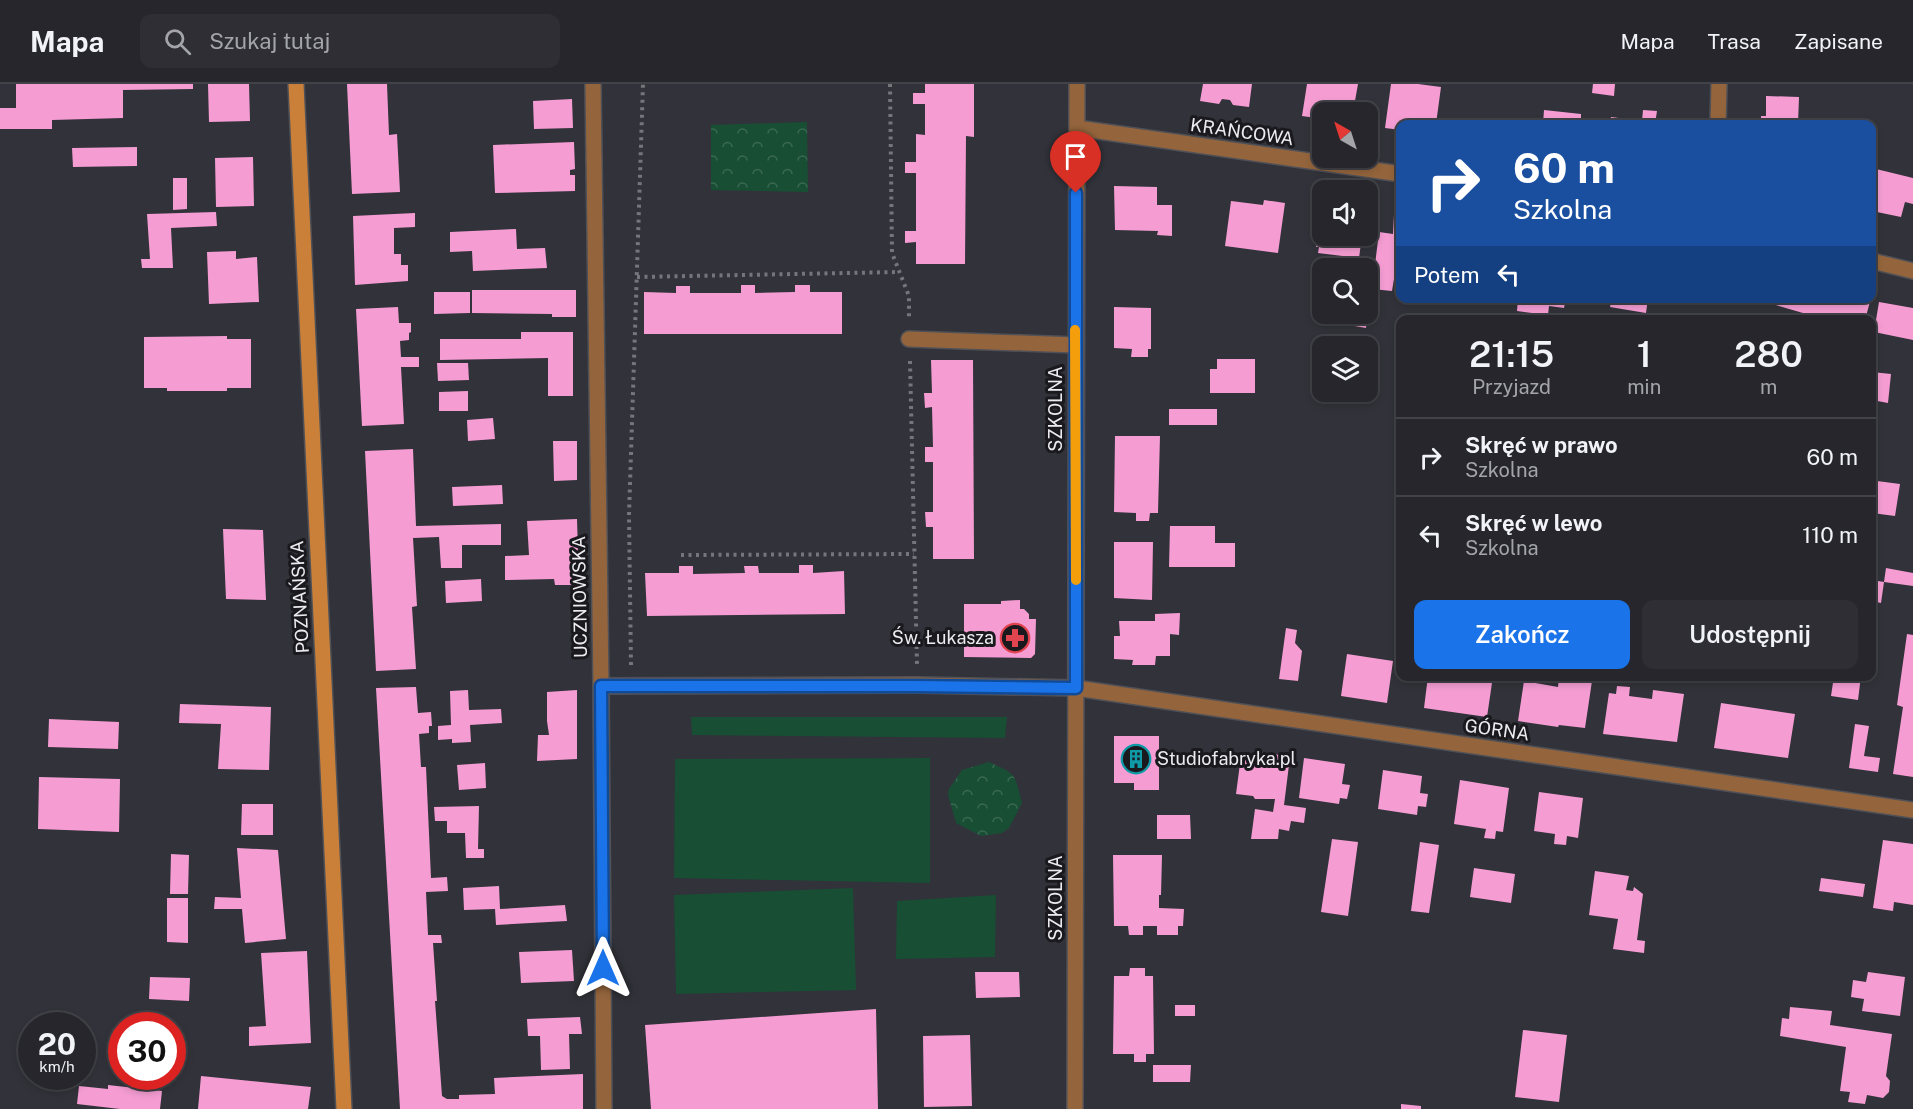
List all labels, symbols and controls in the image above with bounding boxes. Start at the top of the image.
search box [140,14,560,68]
text: Mapa [30,25,104,58]
icon: search [161,25,194,58]
text: Szukaj tutaj [209,28,330,54]
text: Mapa [1620,29,1675,54]
text: Trasa [1708,29,1761,54]
text: Zapisane [1794,29,1883,54]
north arrow [1312,102,1378,168]
map controls [1312,102,1378,402]
street label: KRAŃCOWA [1189,113,1295,149]
pin [1050,131,1101,193]
icon: arrive [1059,140,1092,173]
text: 60 m [1513,143,1615,192]
icon: right [1414,144,1492,222]
button: sound [1312,180,1378,246]
text: Szkolna [1513,193,1612,225]
button: search [1312,258,1378,324]
icon: left [1492,258,1525,291]
text: Potem [1414,262,1480,288]
text: 21:15 [1469,333,1554,375]
text: 1 [1637,333,1652,375]
text: 280 [1734,333,1803,375]
button: layers [1312,336,1378,402]
street label: SZKOLNA [1045,366,1066,452]
text: Przyjazd [1472,375,1551,399]
text: min [1627,375,1661,399]
text: m [1760,375,1777,399]
text: Skręć w prawo [1465,432,1618,458]
icon: right [1414,441,1447,474]
text: 60 m [1807,444,1858,470]
text: Szkolna [1465,458,1538,482]
text: Skręć w lewo [1465,510,1602,536]
icon: left [1414,519,1447,552]
text: 110 m [1802,522,1858,548]
street label: UCZNIOWSKA [568,536,591,658]
text: Szkolna [1465,536,1538,560]
street label: POZNAŃSKA [285,540,313,654]
button: Zakończ [1414,600,1630,669]
button: Udostępnij [1642,600,1858,669]
pharmacy icon: Św. Łukasza [999,622,1031,654]
place label: Św. Łukasza [892,626,994,648]
street label: GÓRNA [1463,714,1531,744]
building icon: Studiofabryka.pl [1120,743,1152,775]
place label: Studiofabryka.pl [1157,748,1296,769]
street label: SZKOLNA [1045,855,1066,941]
position arrow [571,936,635,1000]
speed limit sign: 30 [108,1012,186,1090]
text: 20 [38,1026,76,1062]
text: km/h [39,1058,75,1075]

